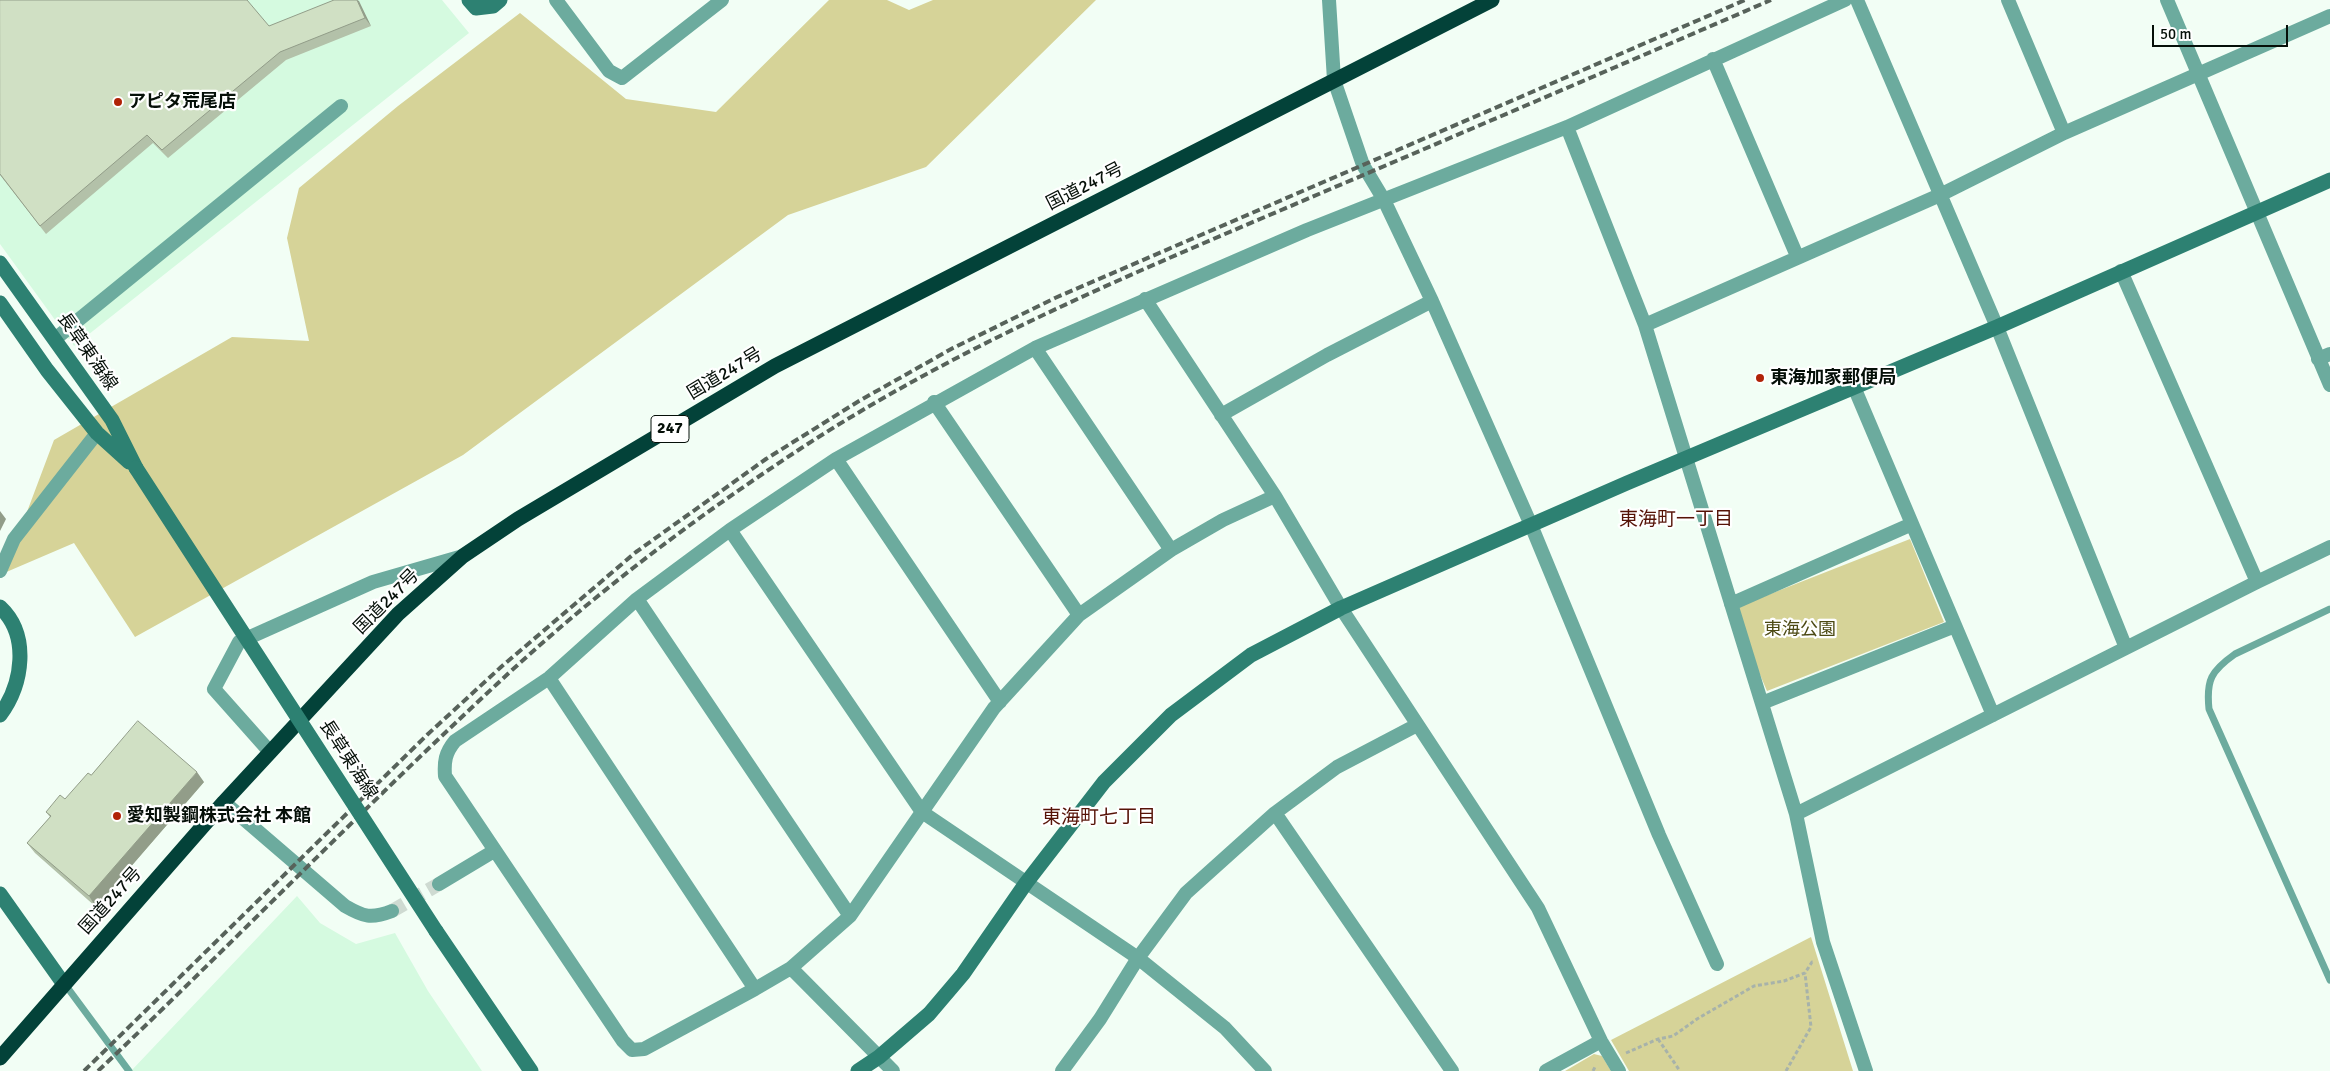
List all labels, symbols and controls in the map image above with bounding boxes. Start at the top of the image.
scale bar [2155,15,2291,47]
text: 50 m [2160,25,2191,43]
place label: アピタ荒尾店 [128,91,236,113]
marker: アピタ荒尾店 [112,96,124,108]
street label: 国道247号 [1043,159,1127,215]
street label: 長草東海線 [52,309,122,395]
street label: 国道247号 [684,343,766,405]
place label: 東海加家郵便局 [1770,367,1896,389]
marker: 東海加家郵便局 [1754,372,1766,384]
road number: 247 [651,416,689,442]
district label: 東海町一丁目 [1619,509,1733,531]
street label: 国道247号 [350,565,424,639]
park label: 東海公園 [1764,619,1836,641]
street label: 長草東海線 [314,716,382,804]
place label: 愛知製鋼株式会社 本館 [127,805,311,827]
district label: 東海町七丁目 [1042,807,1156,829]
marker: 愛知製鋼株式会社 本館 [111,810,123,822]
street label: 国道247号 [75,863,147,939]

